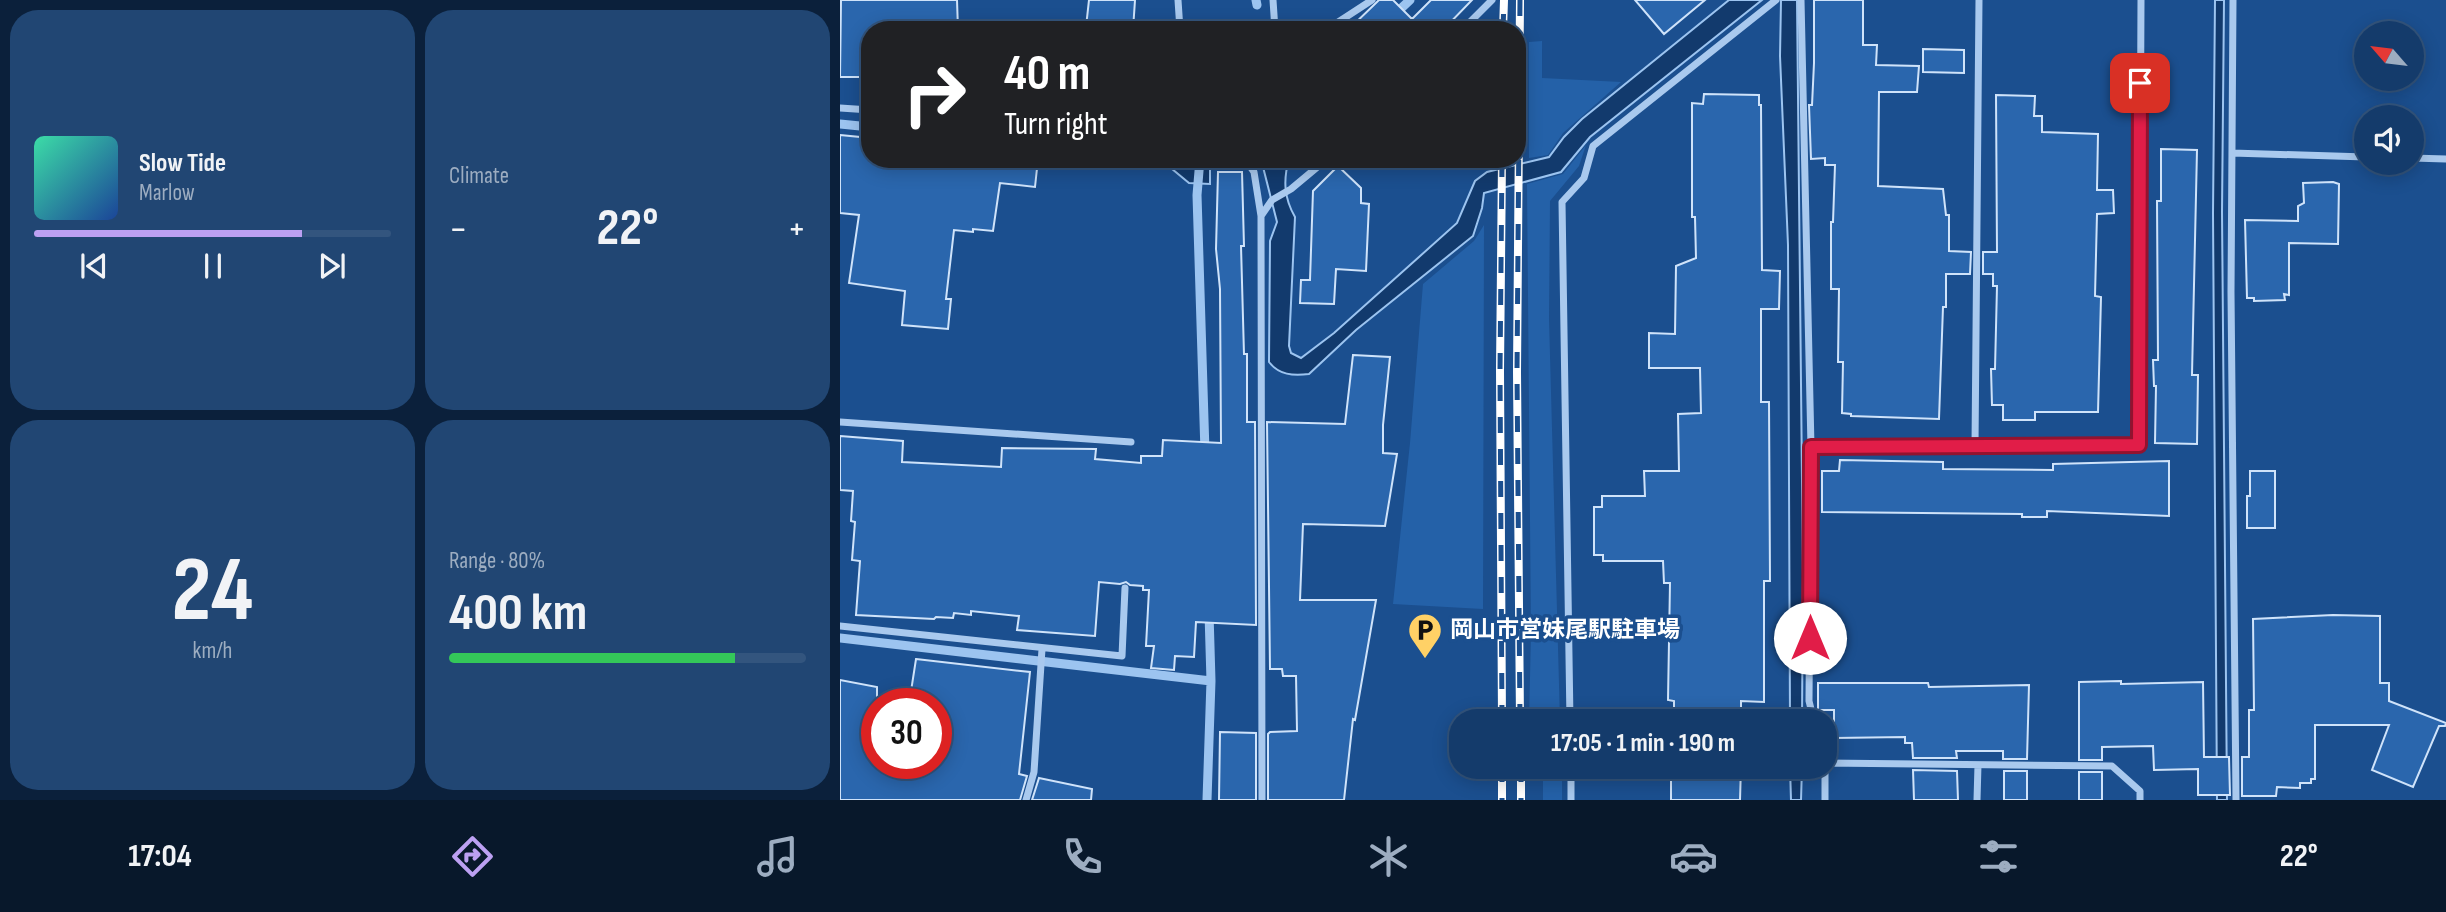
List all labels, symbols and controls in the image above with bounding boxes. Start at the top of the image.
north arrow [2354,21,2424,91]
map controls [2354,21,2424,175]
text: 40 m [1004,45,1090,104]
icon: right [889,49,980,140]
pin [2110,53,2170,113]
icon: arrive [2121,64,2159,102]
text: Turn right [1004,105,1108,144]
button: sound [2354,105,2424,175]
text: Slow Tide [139,148,226,179]
text: Climate [449,162,509,190]
text: Marlow [139,179,195,207]
text: 22° [596,197,659,260]
text: − [449,207,468,252]
text: + [787,207,806,252]
icon: previous [75,247,113,285]
icon: pause [194,247,232,285]
icon: next [313,247,351,285]
text: 24 [172,537,253,646]
text: Range · 80% [449,547,545,575]
text: 400 km [449,582,587,645]
position arrow [1773,601,1847,675]
parking icon: 岡山市営妹尾駅駐車場 [1406,611,1444,660]
place label: 岡山市営妹尾駅駐車場 [1450,616,1680,644]
text: km/h [193,637,232,665]
speed limit sign: 30 [861,688,952,779]
text: 17:05 · 1 min · 190 m [1551,728,1735,759]
icon: directions [448,832,497,881]
icon: music [753,832,802,881]
icon: phone [1058,832,1107,881]
icon: climate [1364,832,1413,881]
icon: car [1669,832,1718,881]
icon: filters [1974,832,2023,881]
text: 17:04 [128,837,192,876]
text: 22° [2280,837,2318,876]

